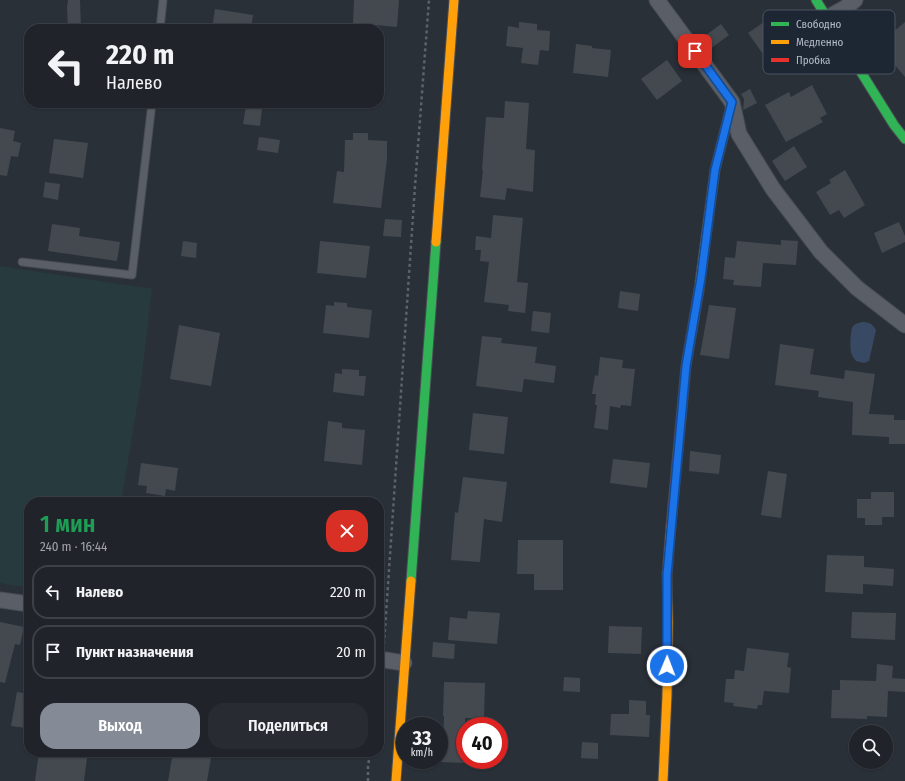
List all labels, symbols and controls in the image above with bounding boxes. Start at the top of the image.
legend [763,10,895,74]
text: Свободно [796,18,841,31]
pin [678,34,712,68]
text: Медленно [796,36,844,49]
text: 220 m [106,38,174,71]
icon: left [40,40,92,92]
icon: arrive [684,40,706,62]
text: Пробка [796,54,830,67]
text: Налево [106,72,162,94]
text: 1 мин [40,510,96,538]
button: close [326,510,368,552]
text: 240 m · 16:44 [40,539,107,554]
icon: left [42,581,64,603]
text: Налево [76,583,123,601]
text: 220 m [330,583,366,601]
icon: arrive [42,641,64,663]
text: Пункт назначения [76,643,194,661]
text: 20 m [337,643,366,661]
position arrow [646,645,688,687]
button: Выход [40,703,200,749]
button: Поделиться [208,703,368,749]
speed limit sign: 40 [456,717,508,769]
map controls [849,725,893,769]
button: search [849,725,893,769]
text: 33 [413,726,431,750]
text: km/h [411,747,433,759]

